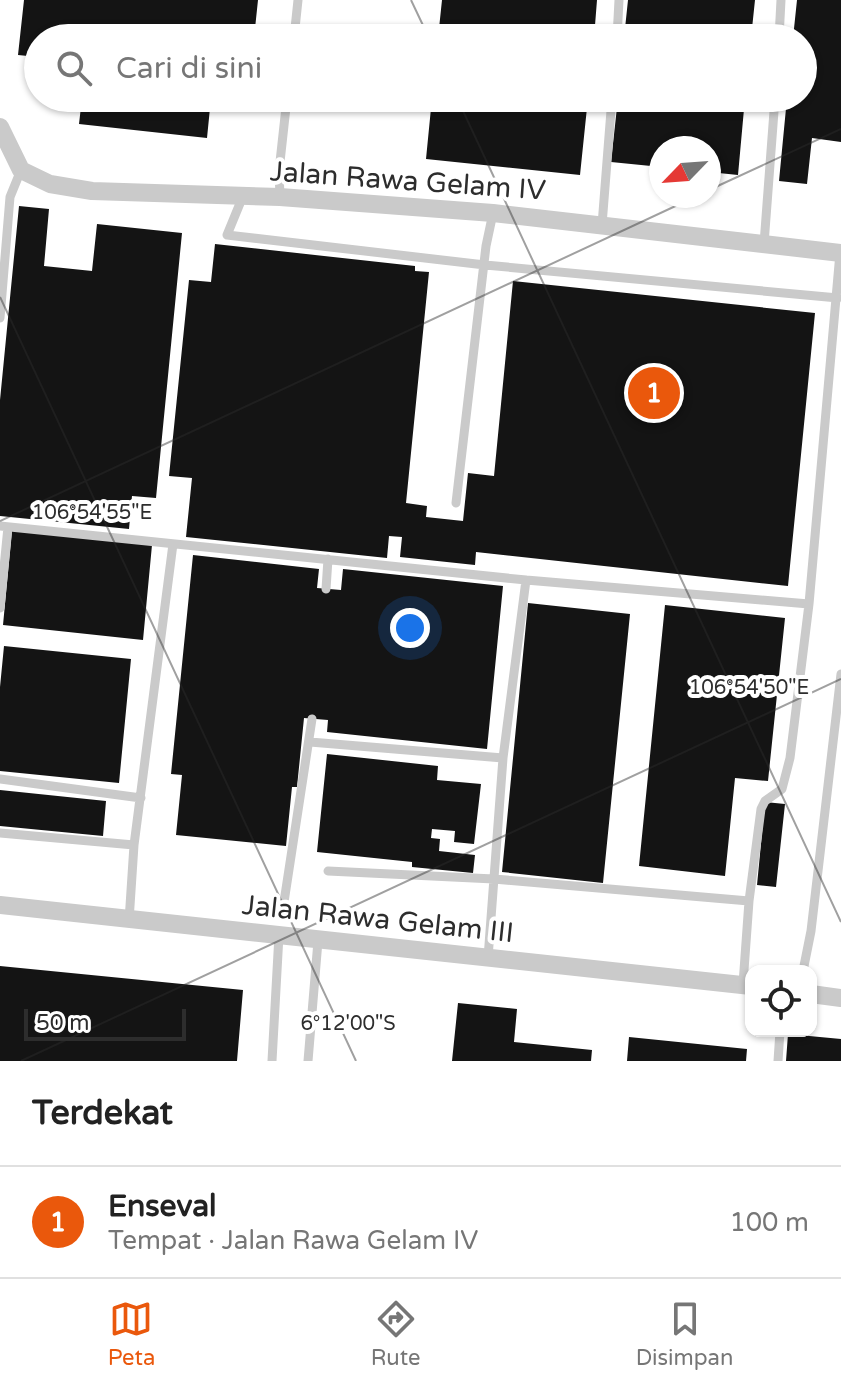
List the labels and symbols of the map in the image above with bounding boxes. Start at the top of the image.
north arrow [649,136,721,208]
street label: Jalan Rawa Gelam IV [269,154,547,208]
pin: 1 [628,363,680,423]
text: 106°54'55"E [32,501,152,525]
your location [390,608,430,648]
text: 106°54'50"E [689,676,809,700]
street label: Jalan Rawa Gelam III [240,888,515,950]
scale bar [24,1005,186,1041]
text: 6°12'00"S [300,1012,396,1036]

